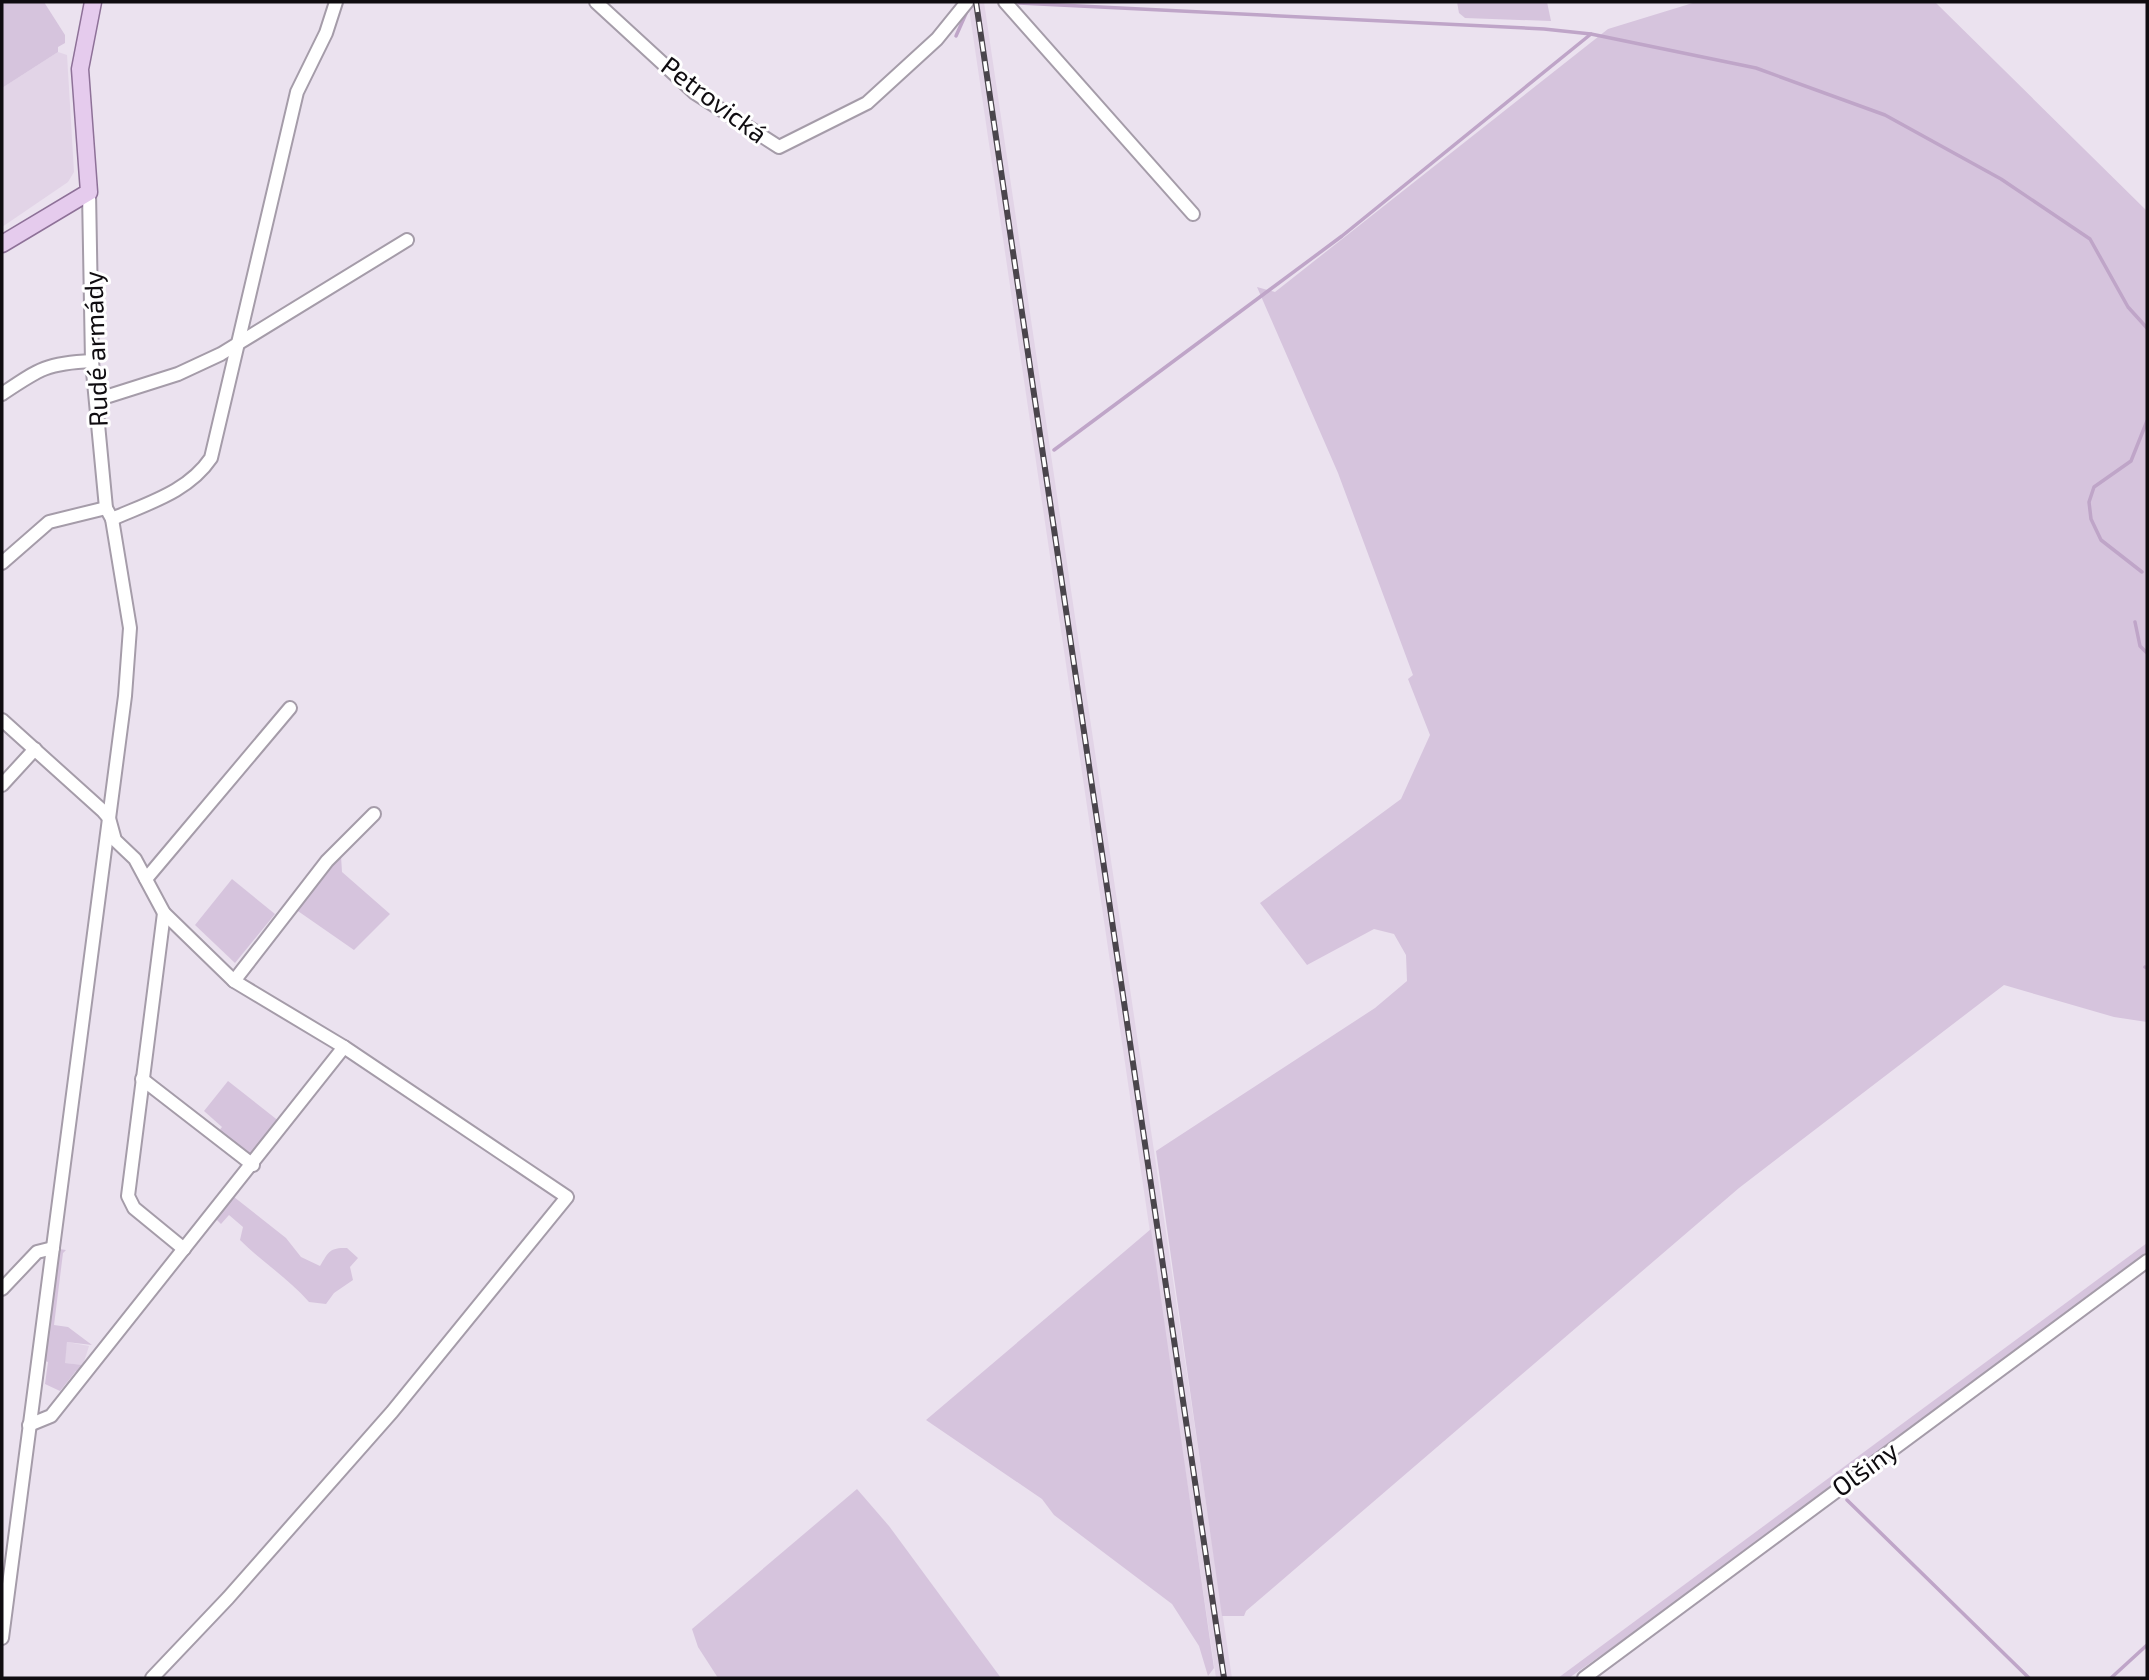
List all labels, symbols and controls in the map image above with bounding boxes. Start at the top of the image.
street label: Petrovická [656,49,774,149]
street label: Rudé armády [76,270,113,428]
street label: Olšiny [1825,1433,1903,1502]

